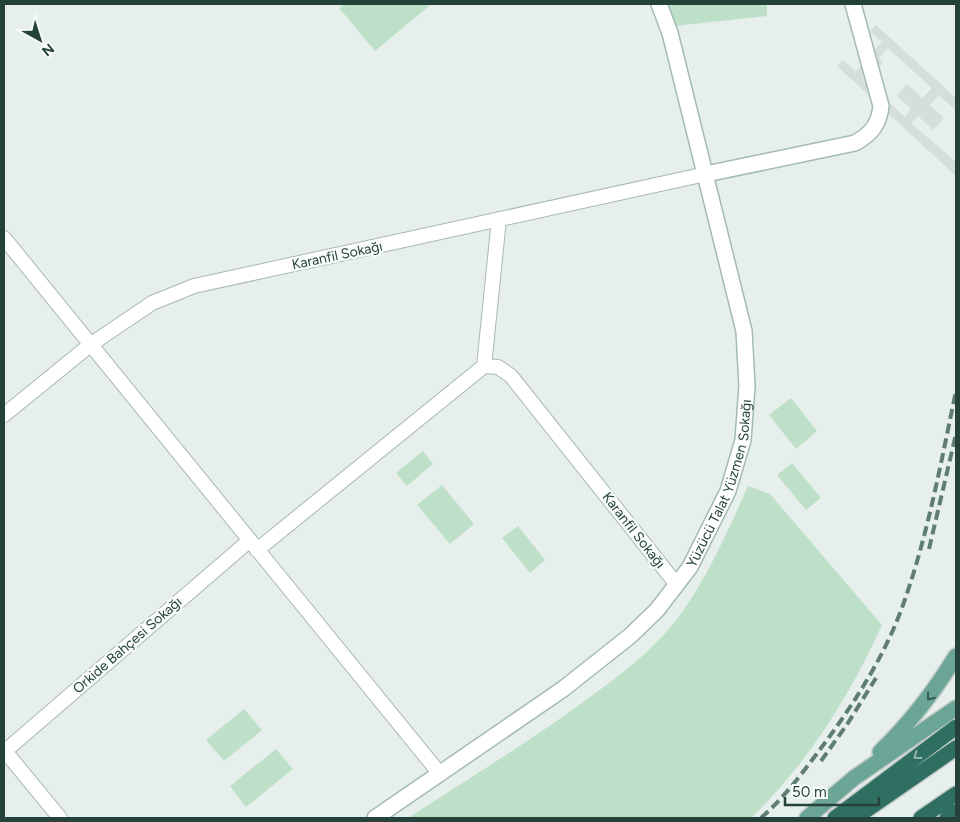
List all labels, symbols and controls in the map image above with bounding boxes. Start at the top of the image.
north arrow [15,15,65,65]
text: N [38,40,57,60]
street label: Karanfil Sokağı [290,238,384,273]
street label: Yüzücü Talat Yüzmen Sokağı [683,399,755,570]
street label: Karanfil Sokağı [599,489,669,572]
street label: Orkide Bahçesi Sokağı [69,593,185,697]
one-way arrow [927,691,936,701]
one-way arrow [914,750,923,758]
scale bar [785,774,879,806]
text: 50 m [792,783,827,801]

